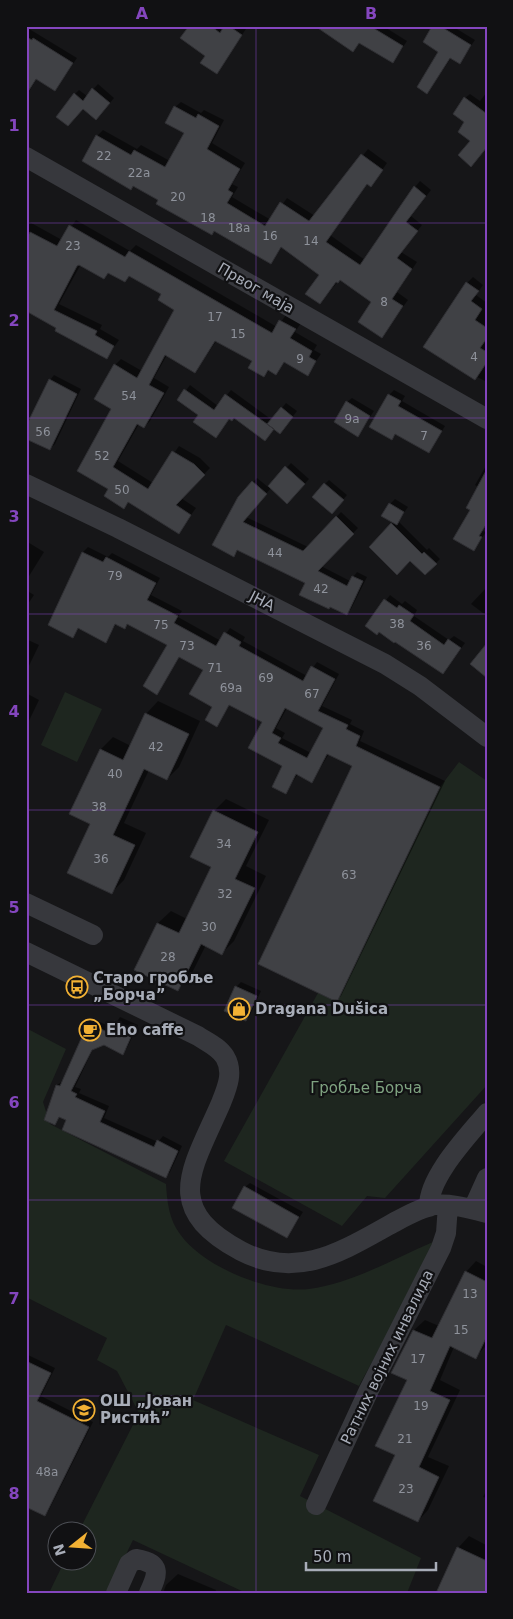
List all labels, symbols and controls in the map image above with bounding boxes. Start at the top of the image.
text: A [136,4,149,23]
text: B [365,4,377,23]
text: 1 [8,116,20,135]
house number: 22 [96,149,112,163]
house number: 22a [128,166,150,180]
house number: 20 [170,190,186,204]
house number: 18 [200,211,216,225]
house number: 18a [228,221,250,235]
house number: 16 [262,229,278,243]
house number: 14 [303,234,319,248]
house number: 23 [65,239,81,253]
street label: Првог маја [215,259,297,317]
house number: 8 [380,295,388,309]
house number: 17 [207,310,223,324]
text: 2 [8,311,20,330]
house number: 15 [230,327,246,341]
house number: 4 [470,350,478,364]
house number: 9 [296,352,304,366]
house number: 54 [121,389,137,403]
house number: 9a [345,412,360,426]
house number: 56 [35,425,51,439]
house number: 7 [420,429,428,443]
house number: 52 [94,449,110,463]
house number: 50 [114,483,130,497]
text: 3 [8,507,20,526]
house number: 44 [267,546,283,560]
house number: 79 [107,569,123,583]
house number: 42 [313,582,329,596]
street label: ЈНА [245,587,278,615]
house number: 38 [389,617,405,631]
house number: 75 [153,618,169,632]
house number: 73 [179,639,195,653]
house number: 36 [416,639,432,653]
house number: 71 [207,661,223,675]
house number: 69 [258,671,274,685]
house number: 69a [220,681,242,695]
house number: 67 [304,687,320,701]
text: 4 [8,702,20,721]
house number: 42 [148,740,164,754]
house number: 40 [107,767,123,781]
house number: 38 [91,800,107,814]
house number: 34 [216,837,232,851]
house number: 36 [93,852,109,866]
house number: 63 [341,868,357,882]
house number: 32 [217,887,233,901]
text: 5 [8,898,20,917]
house number: 30 [201,920,217,934]
house number: 28 [160,950,176,964]
place label: Старо гробље „Борча” [93,969,213,1004]
bus stop icon: Старо гробље „Борча” [65,975,89,999]
shop icon: Dragana Dušica [227,997,251,1021]
place label: Dragana Dušica [255,1000,388,1018]
cafe icon: Eho caffe [78,1018,102,1042]
place label: Eho caffe [106,1021,184,1039]
park label: Гробље Борча [310,1079,422,1097]
text: 6 [8,1093,20,1112]
street label: Ратних војних инвалида [337,1267,437,1447]
house number: 13 [462,1287,478,1301]
text: 7 [8,1289,20,1308]
house number: 15 [453,1323,469,1337]
house number: 17 [410,1352,426,1366]
place label: ОШ „Јован Ристић” [100,1392,192,1427]
school or university icon: ОШ „Јован Ристић” [72,1398,96,1422]
house number: 19 [413,1399,429,1413]
house number: 21 [397,1432,413,1446]
house number: 48а [36,1465,58,1479]
house number: 23 [398,1482,414,1496]
text: 8 [8,1484,20,1503]
north arrow [48,1522,98,1572]
scale bar [306,1539,436,1571]
text: N [50,1542,69,1558]
text: 50 m [313,1548,351,1566]

